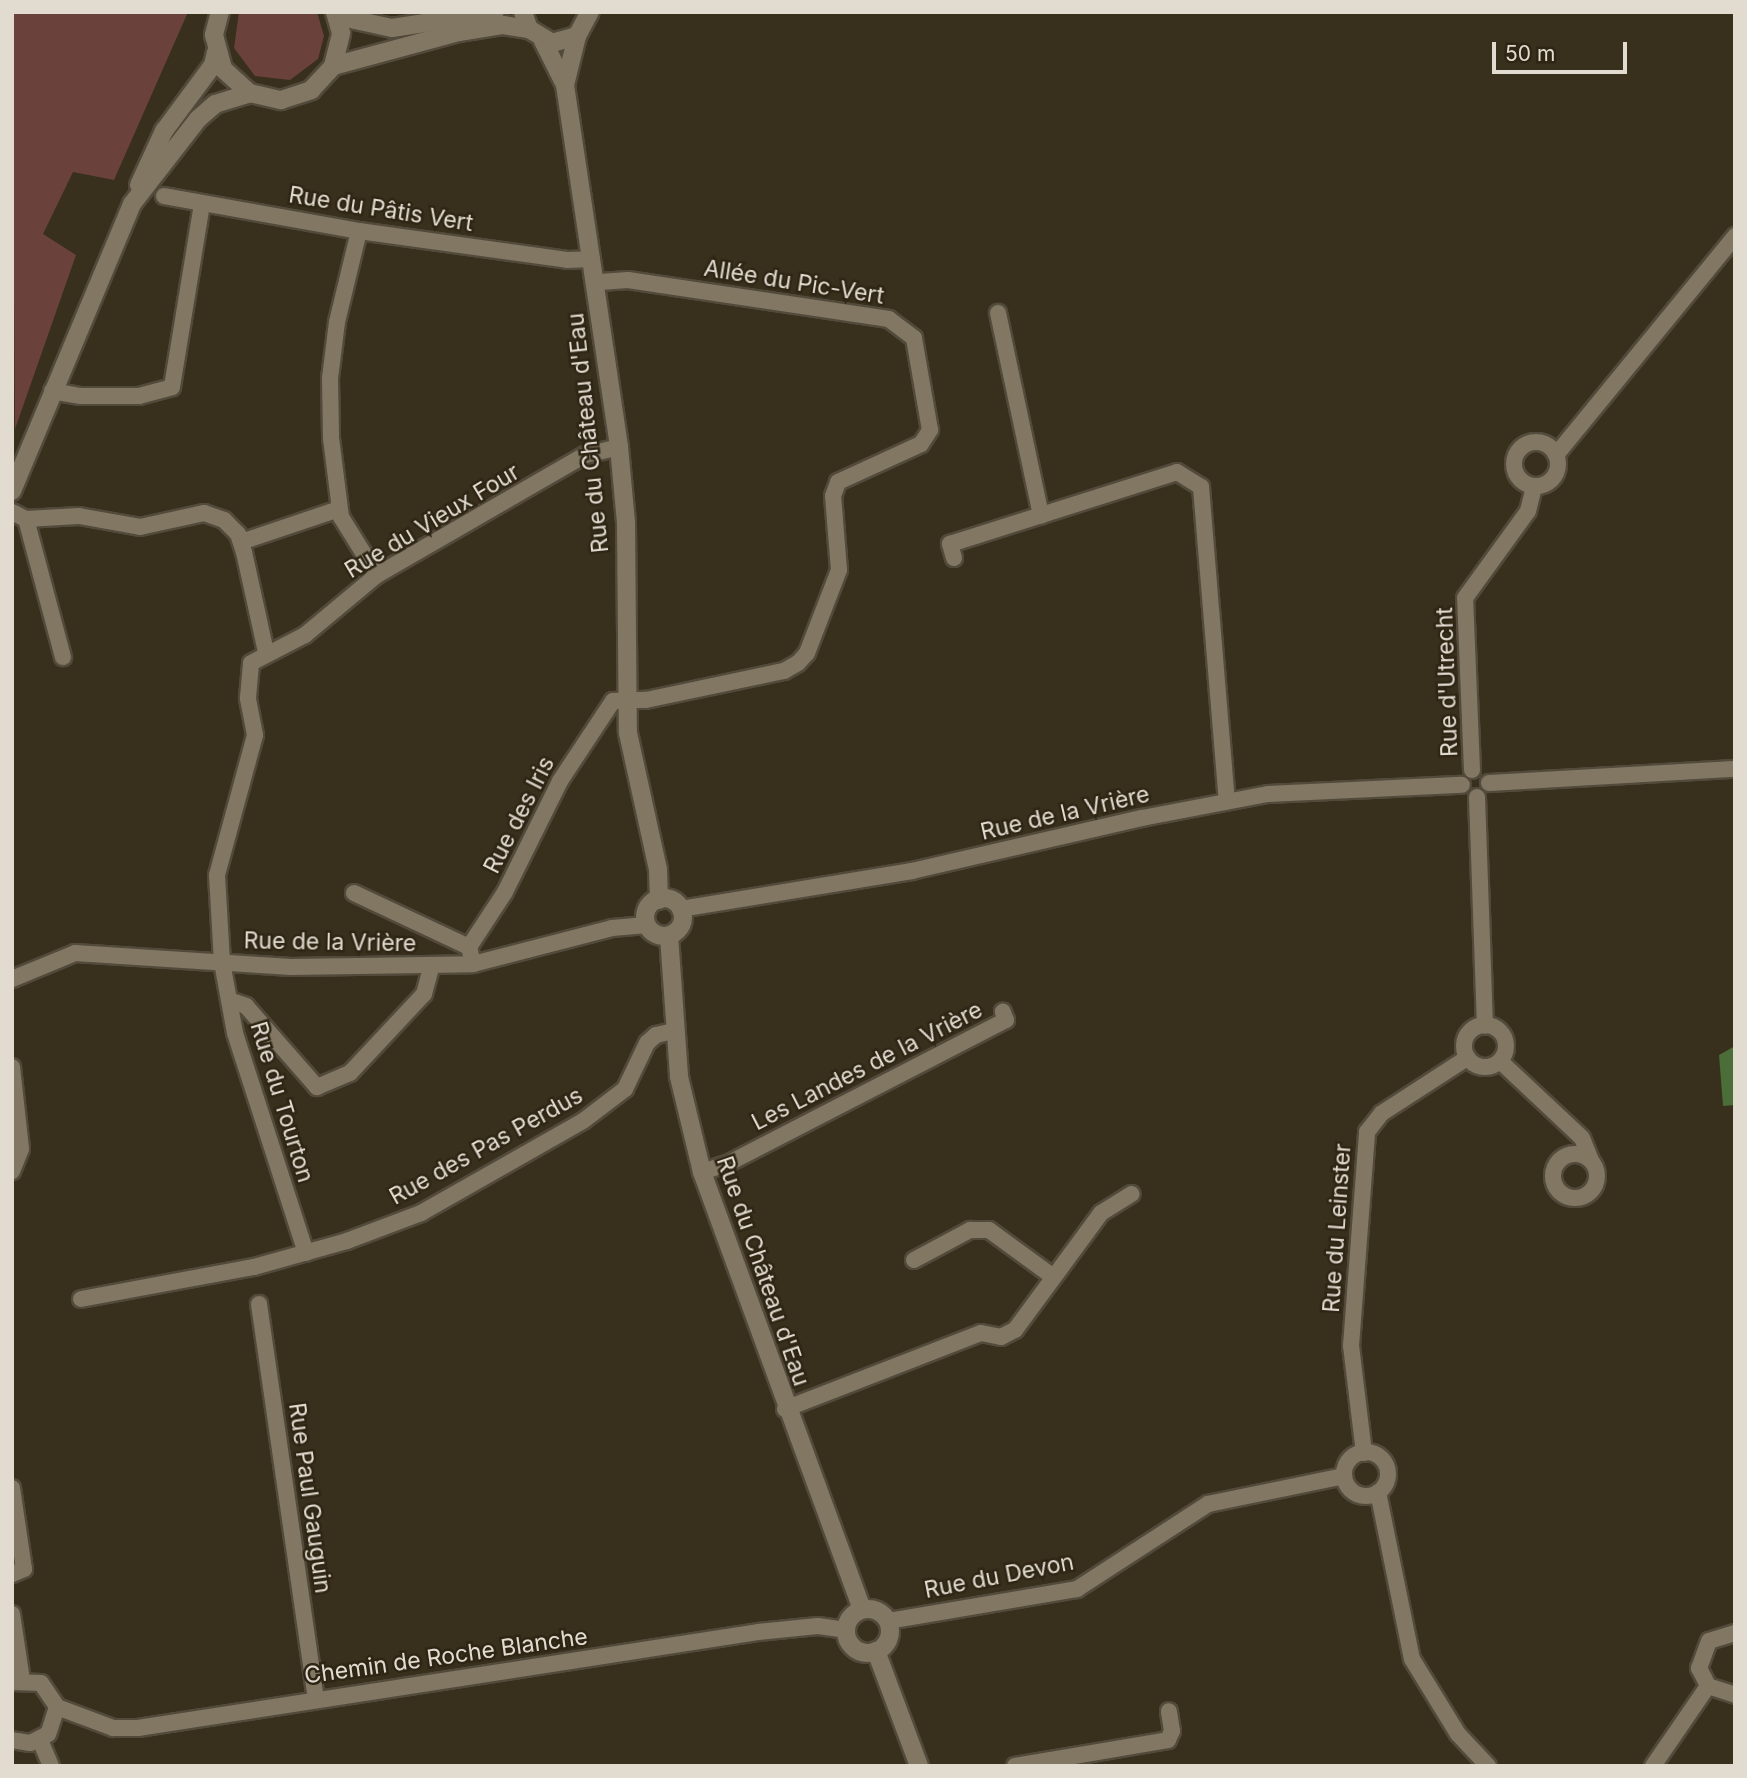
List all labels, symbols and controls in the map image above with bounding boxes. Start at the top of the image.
scale bar [1495,28,1630,72]
text: 50 m [1505,41,1555,66]
street label: Rue du Pâtis Vert [287,181,475,237]
street label: Allée du Pic-Vert [702,254,886,310]
street label: Rue du Château d'Eau [562,312,614,554]
street label: Rue du Vieux Four [340,458,524,584]
street label: Rue d'Utrecht [1431,607,1463,757]
street label: Rue des Iris [478,752,560,878]
street label: Rue de la Vrière [978,780,1152,846]
street label: Rue de la Vrière [243,927,417,957]
street label: Les Landes de la Vrière [747,996,987,1136]
street label: Rue du Tourton [244,1018,320,1186]
street label: Rue des Pas Perdus [385,1081,587,1211]
street label: Rue du Leinster [1317,1142,1357,1314]
street label: Rue du Château d'Eau [711,1153,815,1389]
street label: Rue Paul Gauguin [283,1401,337,1595]
street label: Rue du Devon [922,1548,1076,1604]
street label: Chemin de Roche Blanche [303,1622,589,1690]

